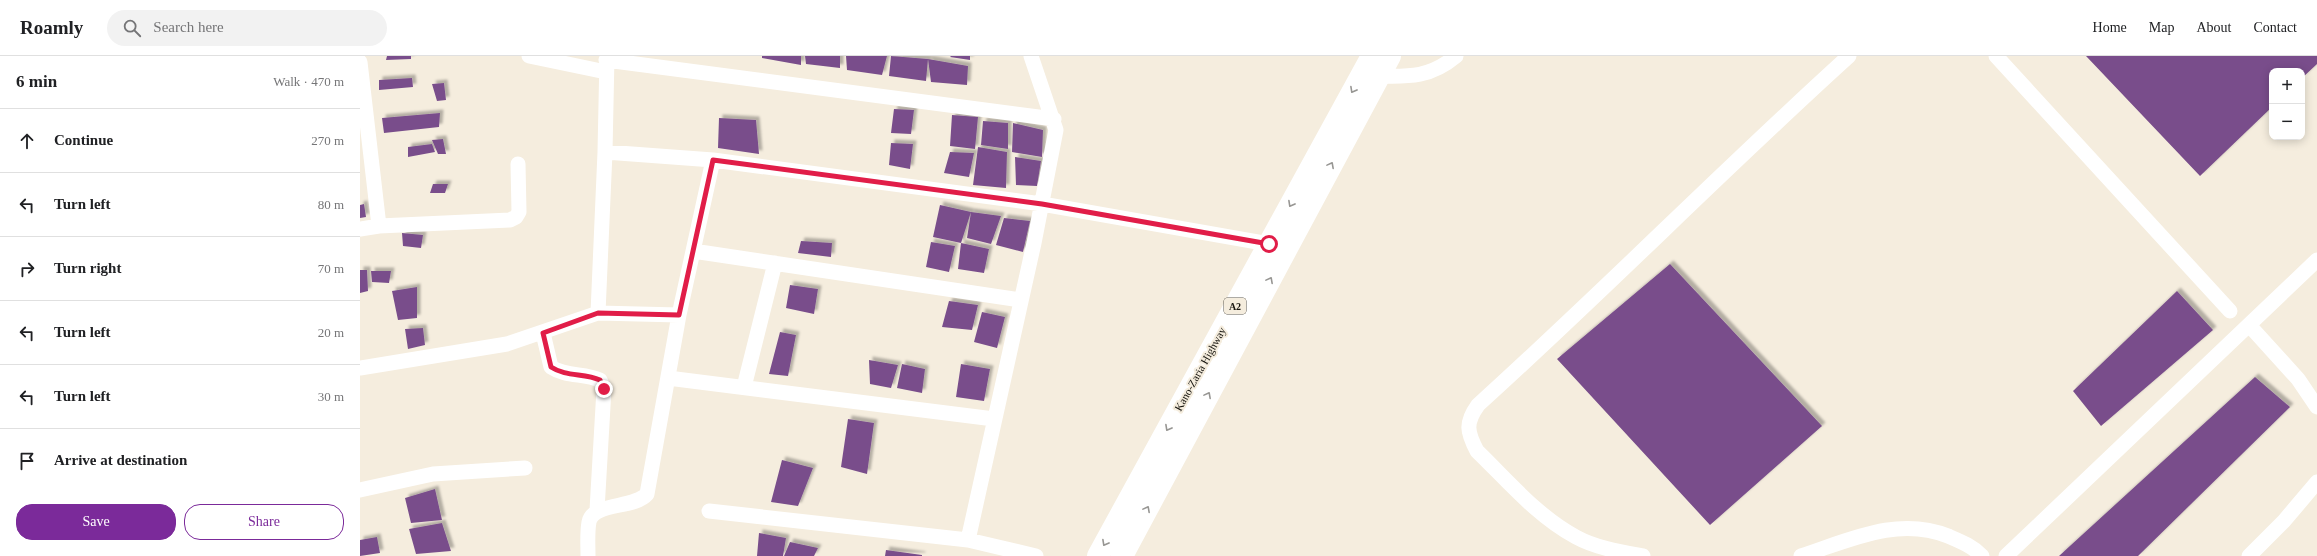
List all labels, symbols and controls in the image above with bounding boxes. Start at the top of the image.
search box [107,10,387,46]
text: Roamly [20,17,83,38]
icon: search [121,17,143,39]
text: Search here [153,19,224,35]
text: Home [2093,20,2127,35]
text: Map [2149,20,2174,35]
text: About [2196,20,2231,35]
text: Contact [2253,20,2297,35]
map controls [2269,68,2305,140]
button: + [2269,68,2305,104]
text: 6 min [16,72,57,91]
text: Walk · 470 m [273,74,344,89]
one-way arrow [1351,86,1358,93]
button: − [2269,104,2305,140]
icon: ahead [16,130,38,152]
text: Continue [54,132,113,148]
text: 270 m [311,133,344,148]
one-way arrow [1326,162,1334,170]
icon: left [16,194,38,216]
text: Turn left [54,196,111,212]
text: 80 m [318,197,344,212]
one-way arrow [1288,200,1295,207]
route start [1260,235,1278,253]
icon: right [16,258,38,280]
text: Turn right [54,260,121,276]
text: 70 m [318,261,344,276]
one-way arrow [1265,277,1273,284]
road number: A2 [1224,298,1246,314]
icon: left [16,322,38,344]
text: Turn left [54,324,111,340]
text: 20 m [318,325,344,340]
street label: Kano-Zaria Highway [1172,325,1228,413]
route end [595,380,613,398]
icon: left [16,386,38,408]
text: Turn left [54,388,111,404]
text: 30 m [318,389,344,404]
one-way arrow [1204,391,1211,399]
one-way arrow [1165,424,1172,432]
icon: arrive [16,450,38,472]
text: Arrive at destination [54,452,187,468]
button: Save [16,504,176,540]
button: Share [184,504,344,540]
one-way arrow [1142,506,1150,513]
one-way arrow [1103,538,1110,546]

